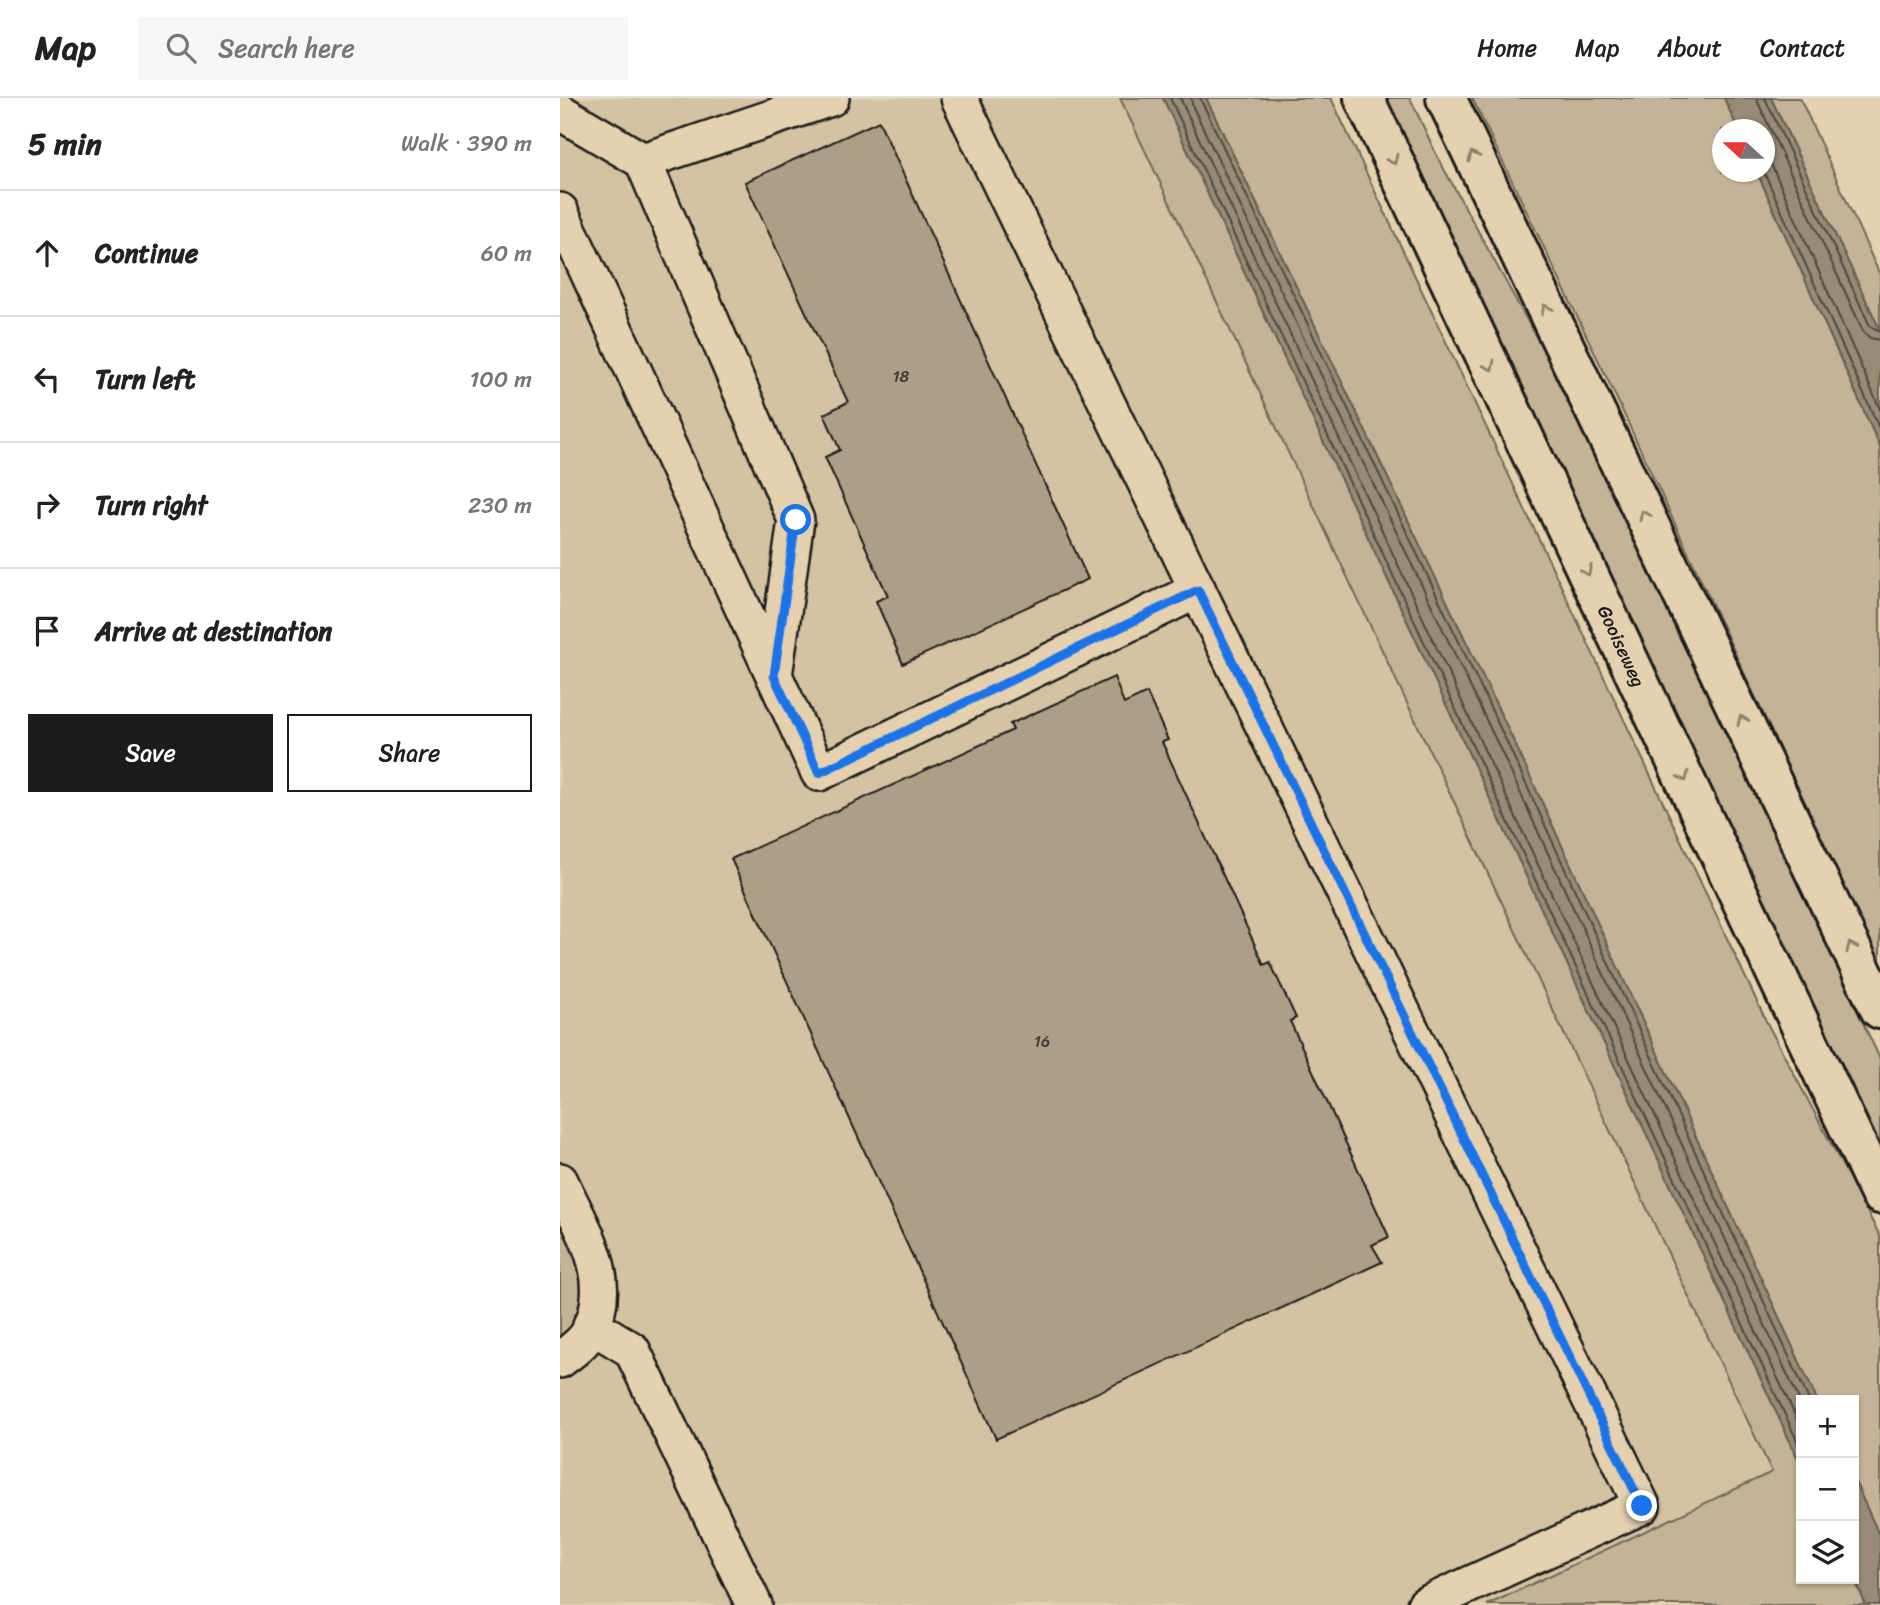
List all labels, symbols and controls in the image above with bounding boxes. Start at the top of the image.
search box [138,17,628,80]
text: Map [35,19,96,77]
text: Search here [218,25,355,71]
text: Home [1477,27,1537,69]
text: Map [1575,27,1619,69]
text: About [1657,27,1722,69]
text: Contact [1760,27,1845,69]
icon: search [162,29,200,67]
text: 5 min [28,117,102,171]
north arrow [1712,119,1775,182]
text: Walk · 390 m [401,123,532,164]
one-way arrow [1468,151,1482,163]
one-way arrow [1385,153,1399,165]
text: Continue [95,230,198,276]
text: 60 m [481,233,532,274]
icon: ahead [28,234,66,272]
one-way arrow [1541,304,1555,316]
text: Turn left [95,356,195,402]
one-way arrow [1482,358,1496,371]
text: 100 m [469,359,532,400]
icon: left [28,360,66,398]
house number: 18 [893,362,910,391]
text: Turn right [95,482,208,528]
text: 230 m [468,485,532,526]
icon: right [28,486,66,524]
route start [780,504,811,535]
one-way arrow [1638,509,1652,522]
one-way arrow [1579,564,1593,576]
street label: Gooiseweg [1588,600,1655,693]
text: Arrive at destination [95,608,332,654]
icon: arrive [28,612,66,650]
button: Save [28,714,273,792]
button: Share [287,714,532,792]
one-way arrow [1736,715,1750,727]
one-way arrow [1676,770,1690,782]
one-way arrow [1845,942,1859,954]
house number: 16 [1034,1027,1050,1056]
map controls [1796,1395,1859,1584]
button: + [1796,1395,1859,1458]
button: − [1796,1458,1859,1521]
route end [1626,1490,1657,1521]
button: layers [1796,1521,1859,1584]

